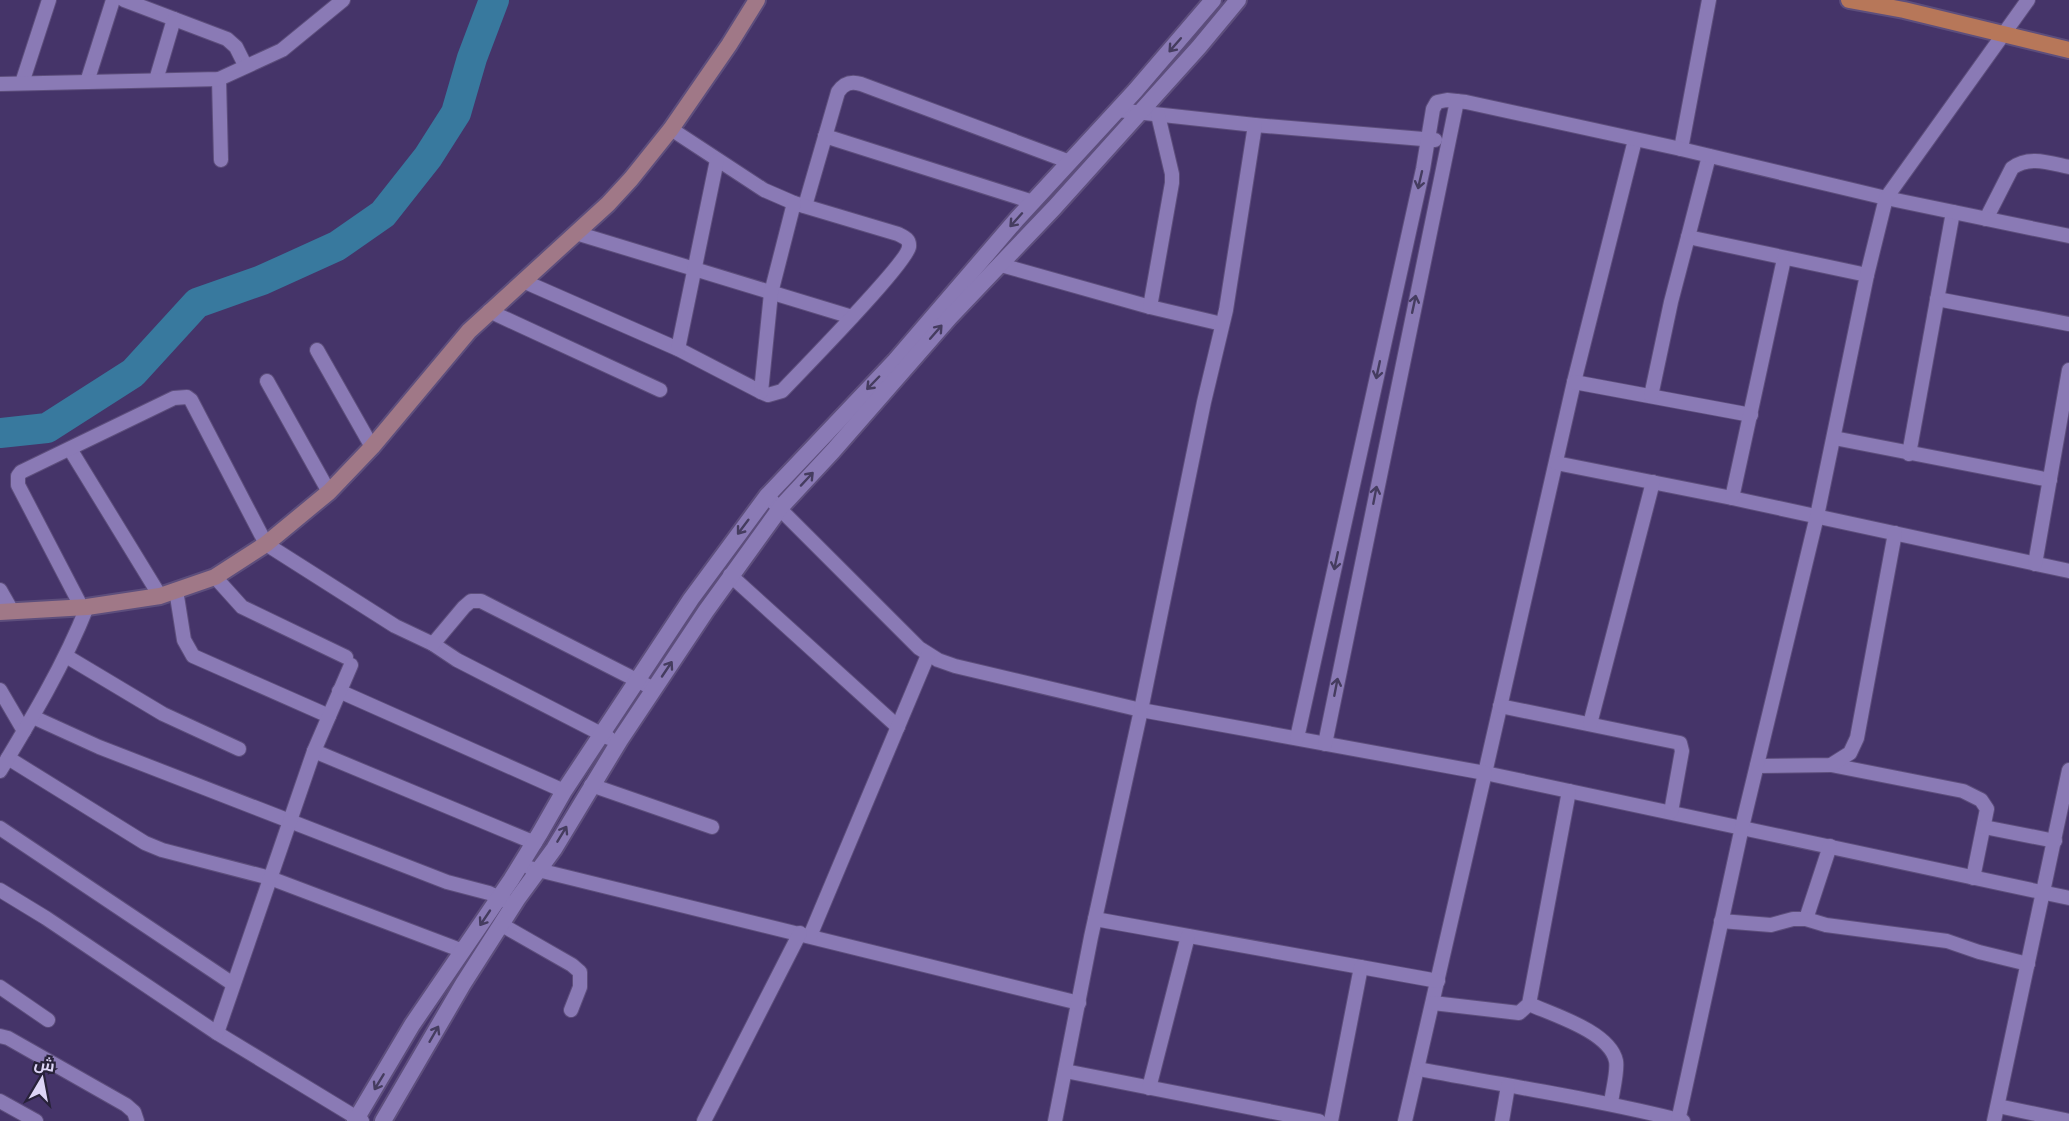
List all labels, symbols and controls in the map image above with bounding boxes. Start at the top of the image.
one-way arrow [1168,37,1182,52]
one-way arrow [1414,170,1426,189]
one-way arrow [1009,213,1023,228]
one-way arrow [1409,295,1420,315]
one-way arrow [929,325,943,341]
one-way arrow [1372,361,1384,380]
one-way arrow [866,375,881,390]
one-way arrow [800,471,814,486]
one-way arrow [1370,486,1381,506]
one-way arrow [737,519,749,535]
one-way arrow [1330,551,1342,570]
one-way arrow [661,662,673,678]
one-way arrow [1331,677,1342,697]
one-way arrow [557,826,569,843]
one-way arrow [478,909,490,926]
one-way arrow [428,1026,440,1043]
north arrow [12,1049,72,1109]
text: ش [33,1053,56,1076]
one-way arrow [372,1073,384,1090]

